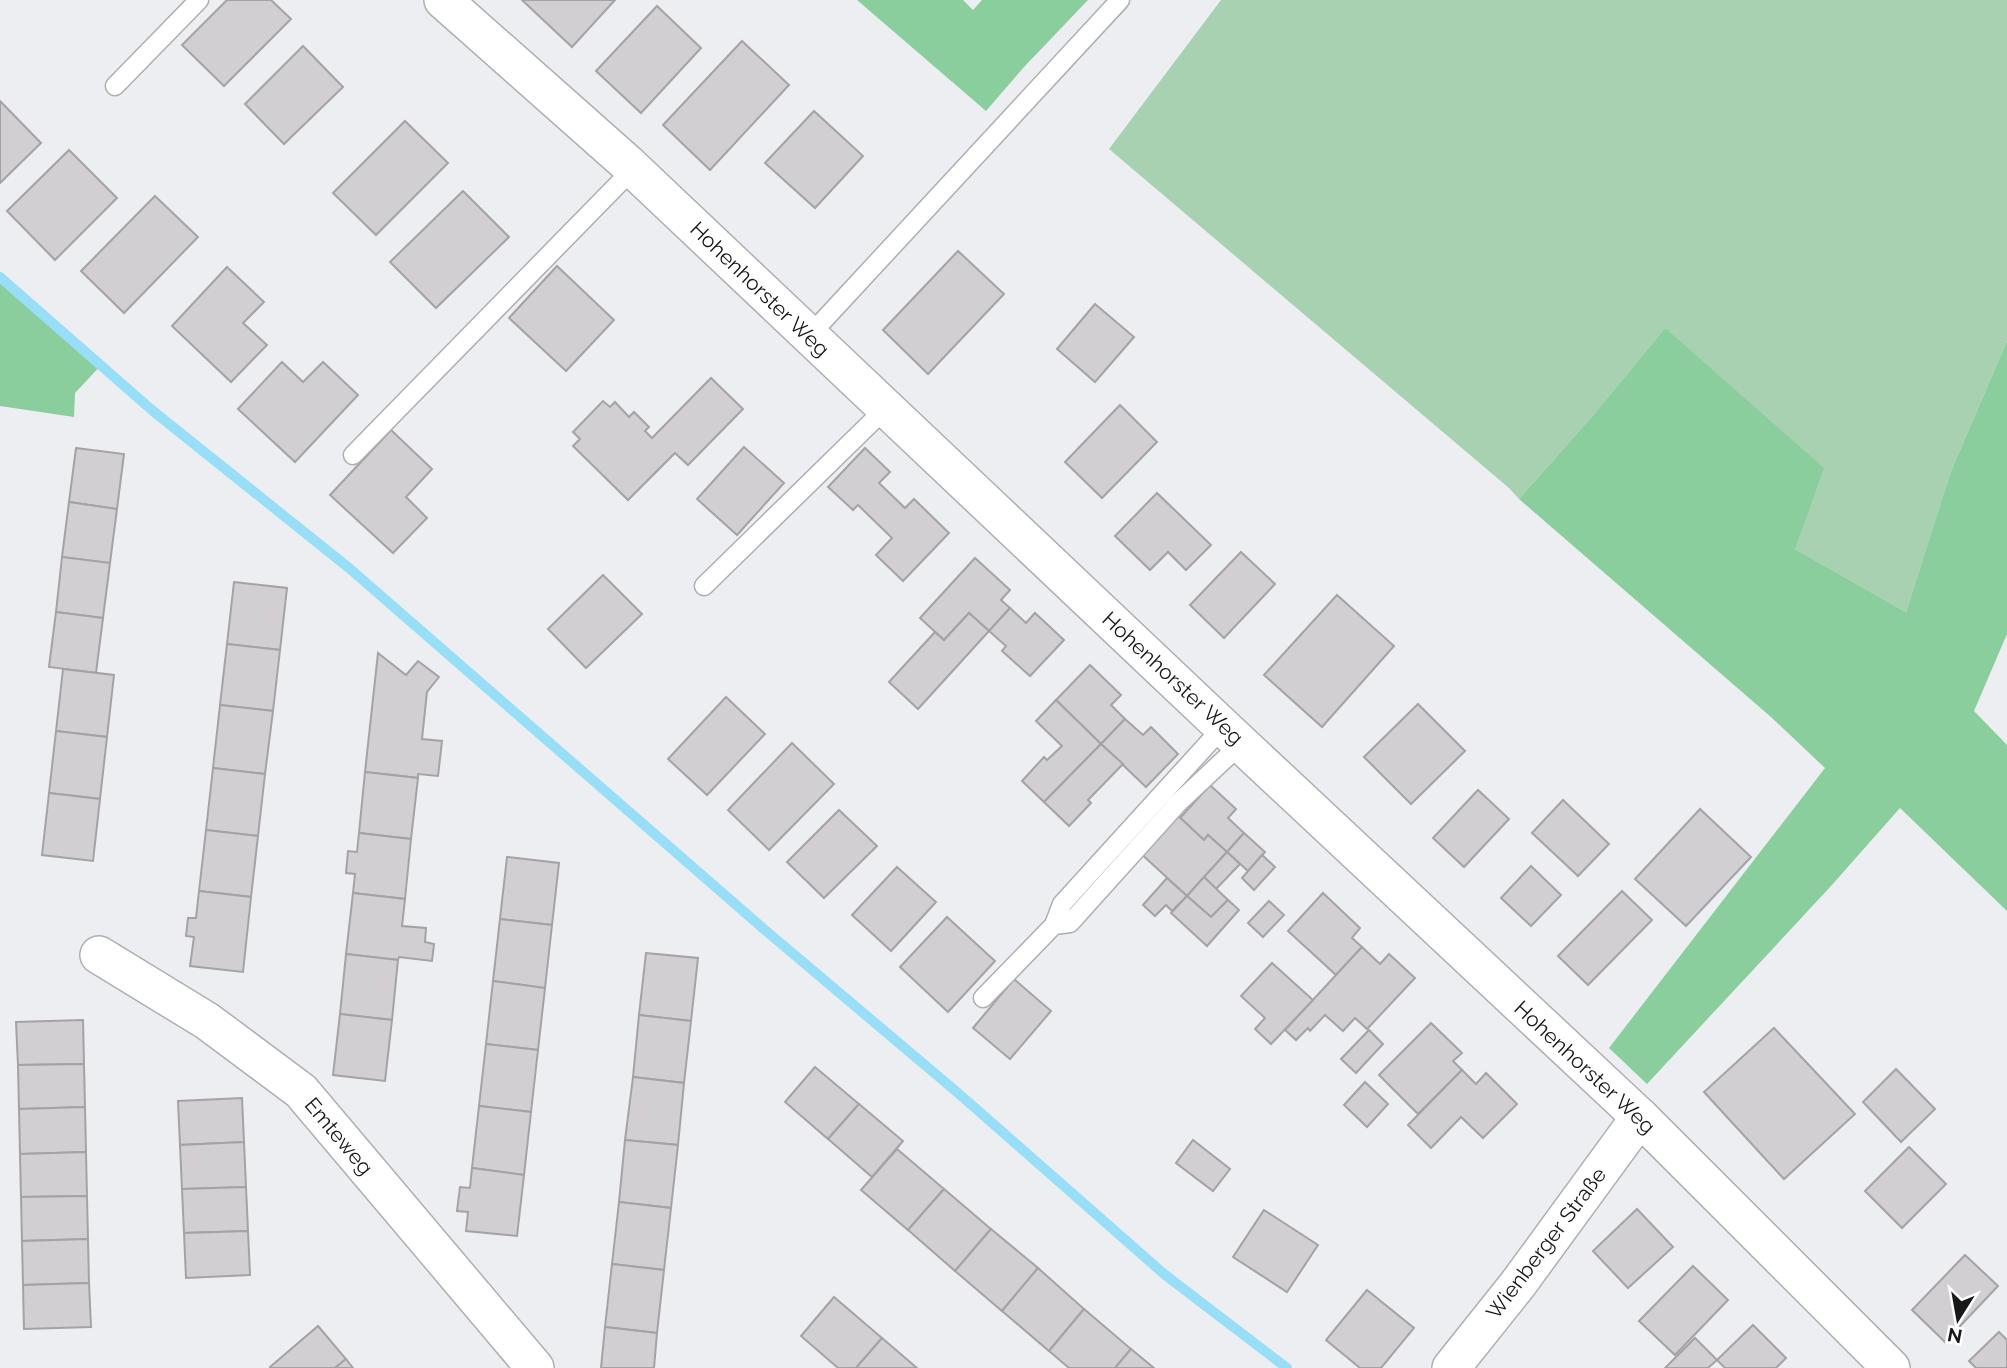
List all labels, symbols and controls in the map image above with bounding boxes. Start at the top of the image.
street label: Hohenhorster Weg [685,216,835,362]
street label: Hohenhorster Weg [1097,606,1249,750]
street label: Hohenhorster Weg [1509,995,1661,1139]
street label: Emteweg [300,1092,378,1180]
street label: Wienberger Straße [1481,1162,1611,1324]
north arrow [1923,1284,1993,1354]
text: N [1946,1324,1964,1348]

